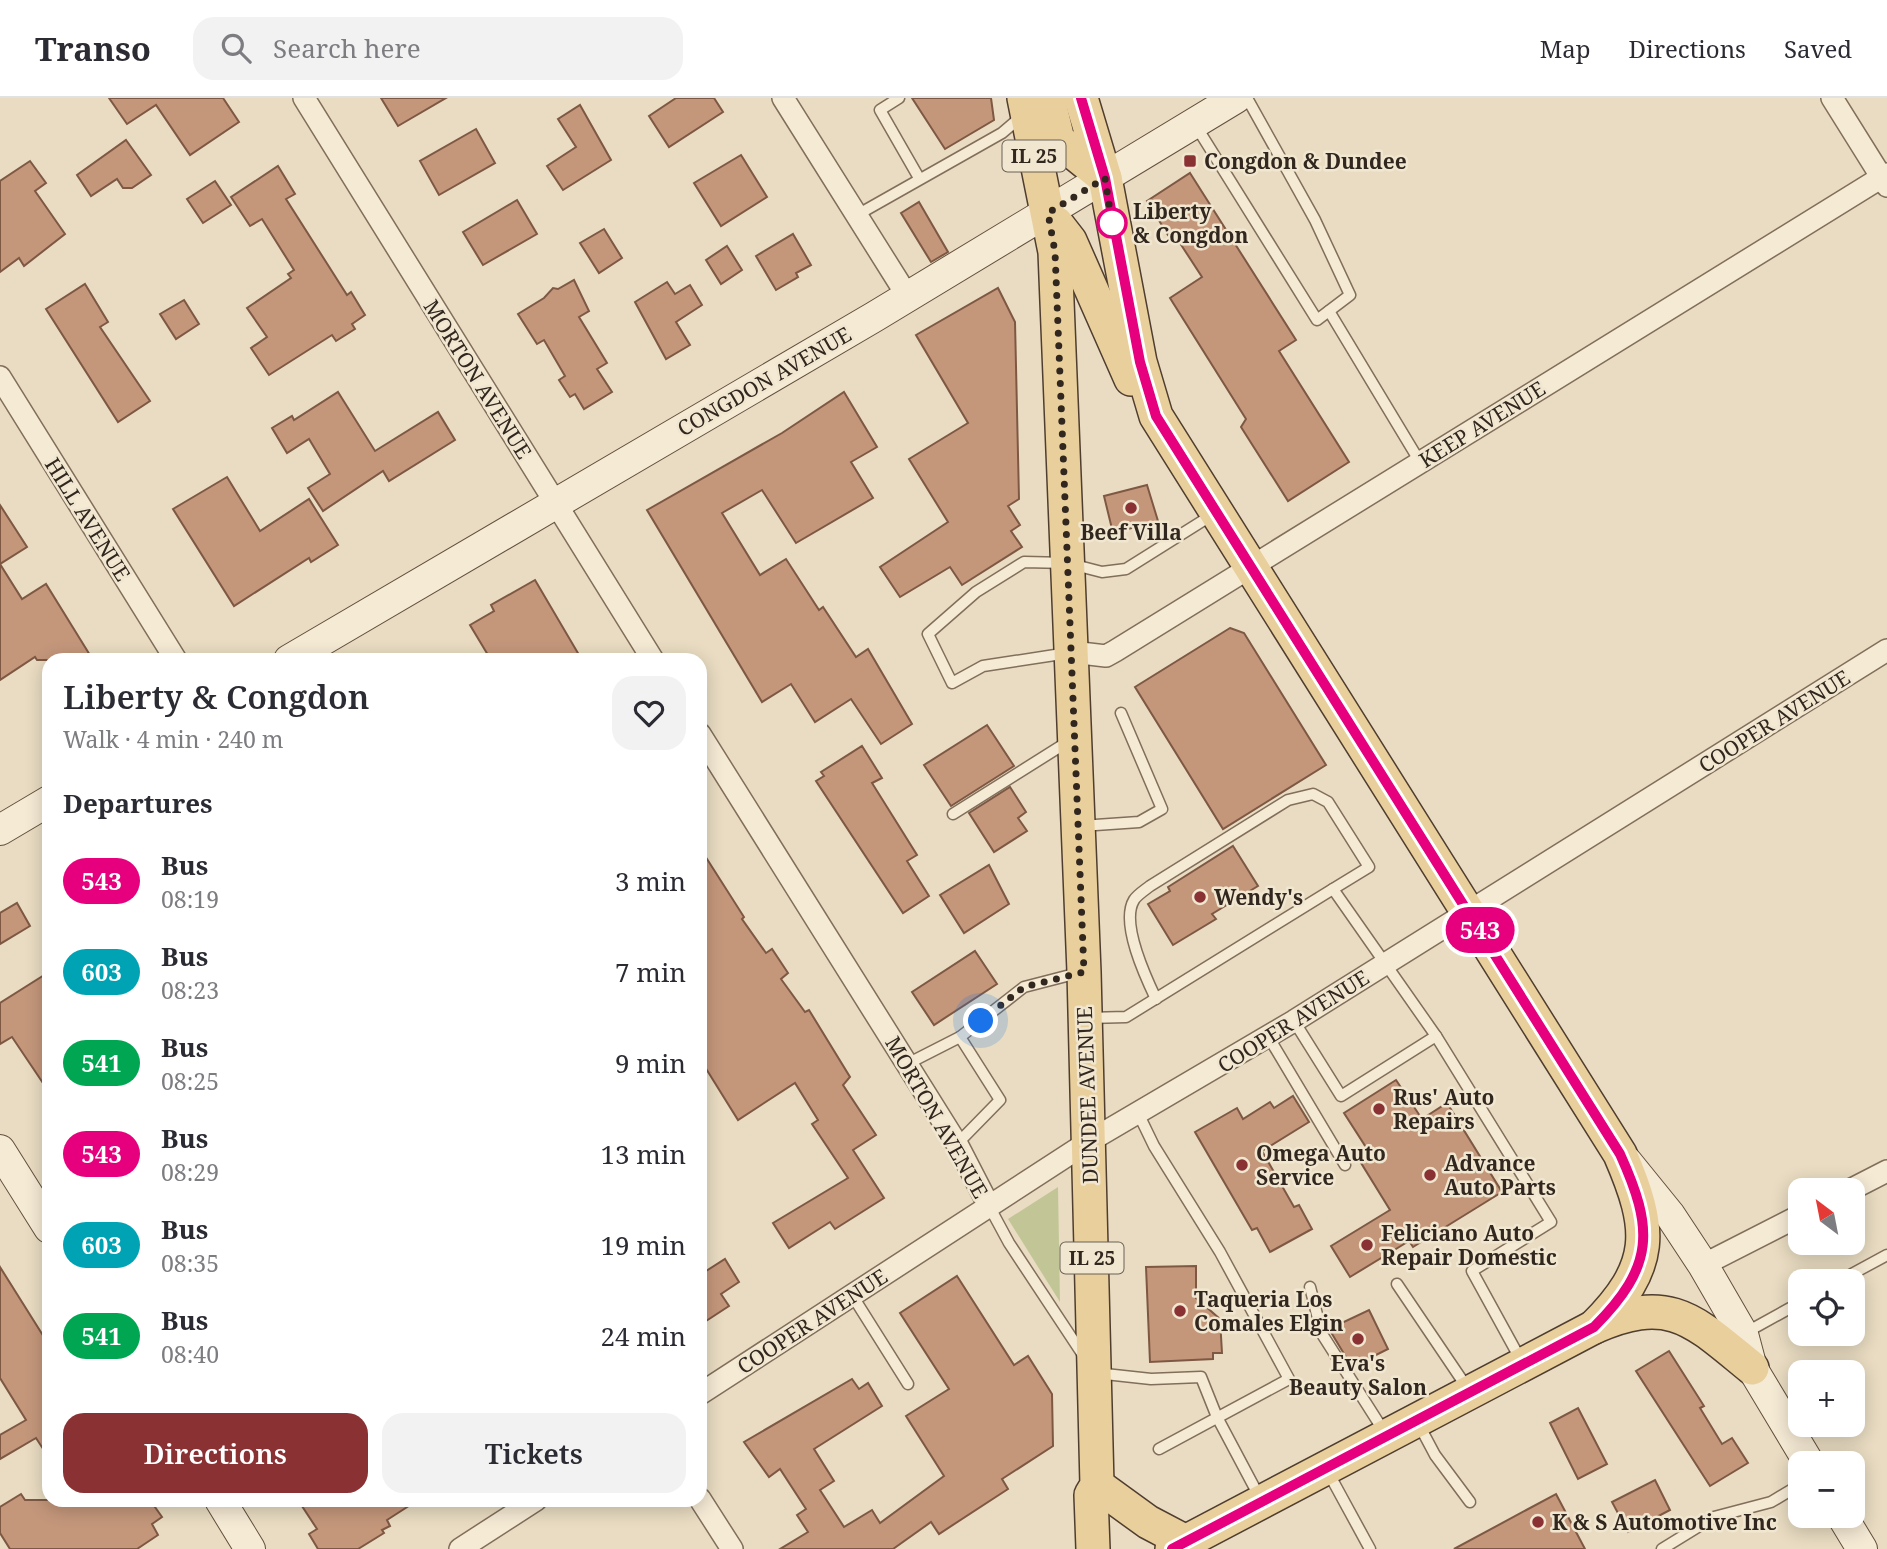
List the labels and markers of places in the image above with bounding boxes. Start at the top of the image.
place label: Congdon & Dundee [1204,147,1407,175]
marker: Congdon & Dundee [1182,153,1198,169]
place label: Liberty & Congdon [1133,197,1249,249]
marker: Liberty & Congdon [1097,208,1127,238]
marker: Beef Villa [1123,500,1139,516]
place label: Beef Villa [1080,518,1182,546]
place label: Wendy's [1214,883,1303,911]
marker: Wendy's [1192,889,1208,905]
place label: Rus' Auto Repairs [1393,1083,1494,1135]
marker: Rus' Auto Repairs [1371,1101,1387,1117]
place label: Omega Auto Service [1256,1139,1386,1191]
place label: Advance Auto Parts [1444,1149,1556,1201]
marker: Omega Auto Service [1234,1157,1250,1173]
marker: Advance Auto Parts [1422,1167,1438,1183]
place label: Feliciano Auto Repair Domestic [1381,1219,1557,1271]
marker: Feliciano Auto Repair Domestic [1359,1237,1375,1253]
place label: Taqueria Los Comales Elgin [1194,1285,1343,1337]
marker: Taqueria Los Comales Elgin [1172,1303,1188,1319]
marker: Eva's Beauty Salon [1350,1331,1366,1347]
place label: Eva's Beauty Salon [1289,1349,1427,1401]
place label: K & S Automotive Inc [1552,1508,1777,1536]
marker: K & S Automotive Inc [1530,1514,1546,1530]

